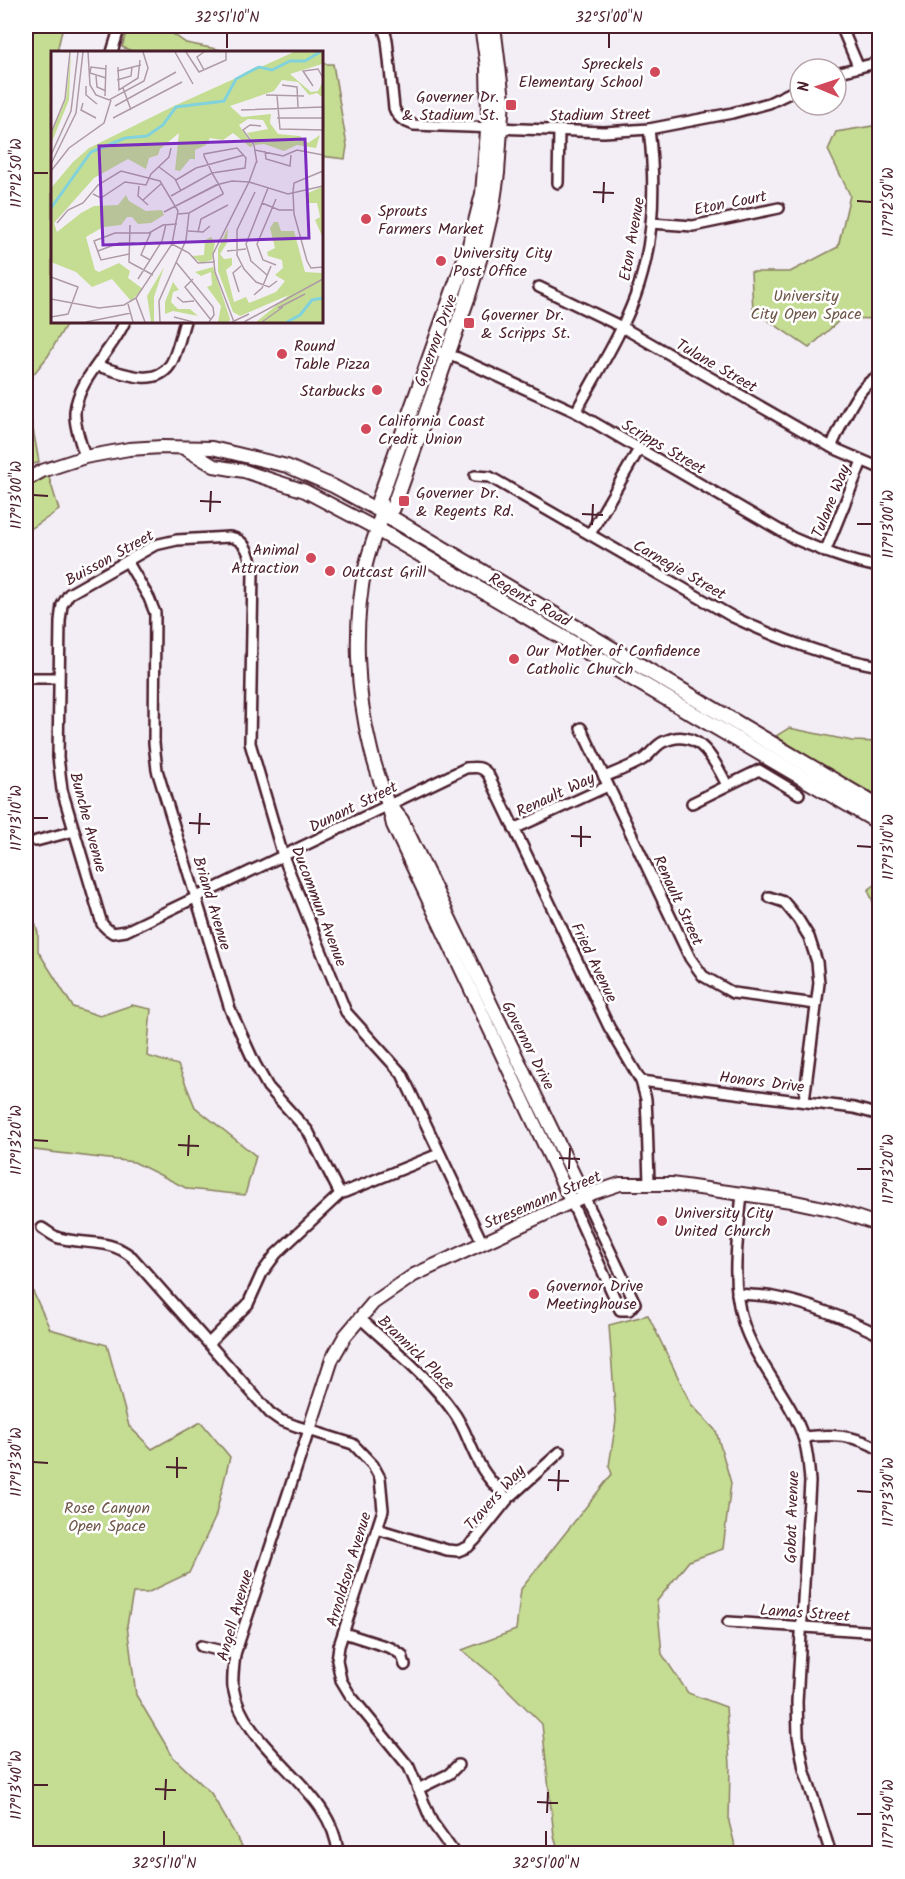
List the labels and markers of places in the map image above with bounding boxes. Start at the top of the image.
place label: Spreckels Elementary School [519,52,643,95]
marker: Spreckels Elementary School [648,65,662,79]
place label: Governer Dr. & Stadium St. [402,85,499,128]
marker: Governer Dr. & Stadium St. [504,98,518,112]
place label: Sprouts Farmers Market [378,199,485,242]
marker: Sprouts Farmers Market [359,212,373,226]
place label: University City Post Office [453,241,552,284]
marker: University City Post Office [434,254,448,268]
place label: Governer Dr. & Scripps St. [481,303,570,346]
marker: Governer Dr. & Scripps St. [462,316,476,330]
place label: Round Table Pizza [294,334,370,377]
marker: Round Table Pizza [275,347,289,361]
place label: Starbucks [300,379,365,404]
marker: Starbucks [370,383,384,397]
place label: California Coast Credit Union [378,409,486,452]
marker: California Coast Credit Union [359,422,373,436]
place label: Governer Dr. & Regents Rd. [416,481,514,524]
marker: Governer Dr. & Regents Rd. [397,494,411,508]
place label: Animal Attraction [231,538,299,581]
marker: Animal Attraction [304,551,318,565]
place label: Outcast Grill [342,560,427,585]
marker: Outcast Grill [323,564,337,578]
place label: Our Mother of Confidence Catholic Church [526,639,700,682]
marker: Our Mother of Confidence Catholic Church [507,652,521,666]
place label: University City United Church [674,1201,773,1244]
marker: University City United Church [655,1214,669,1228]
place label: Governor Drive Meetinghouse [546,1274,643,1317]
marker: Governor Drive Meetinghouse [527,1287,541,1301]

